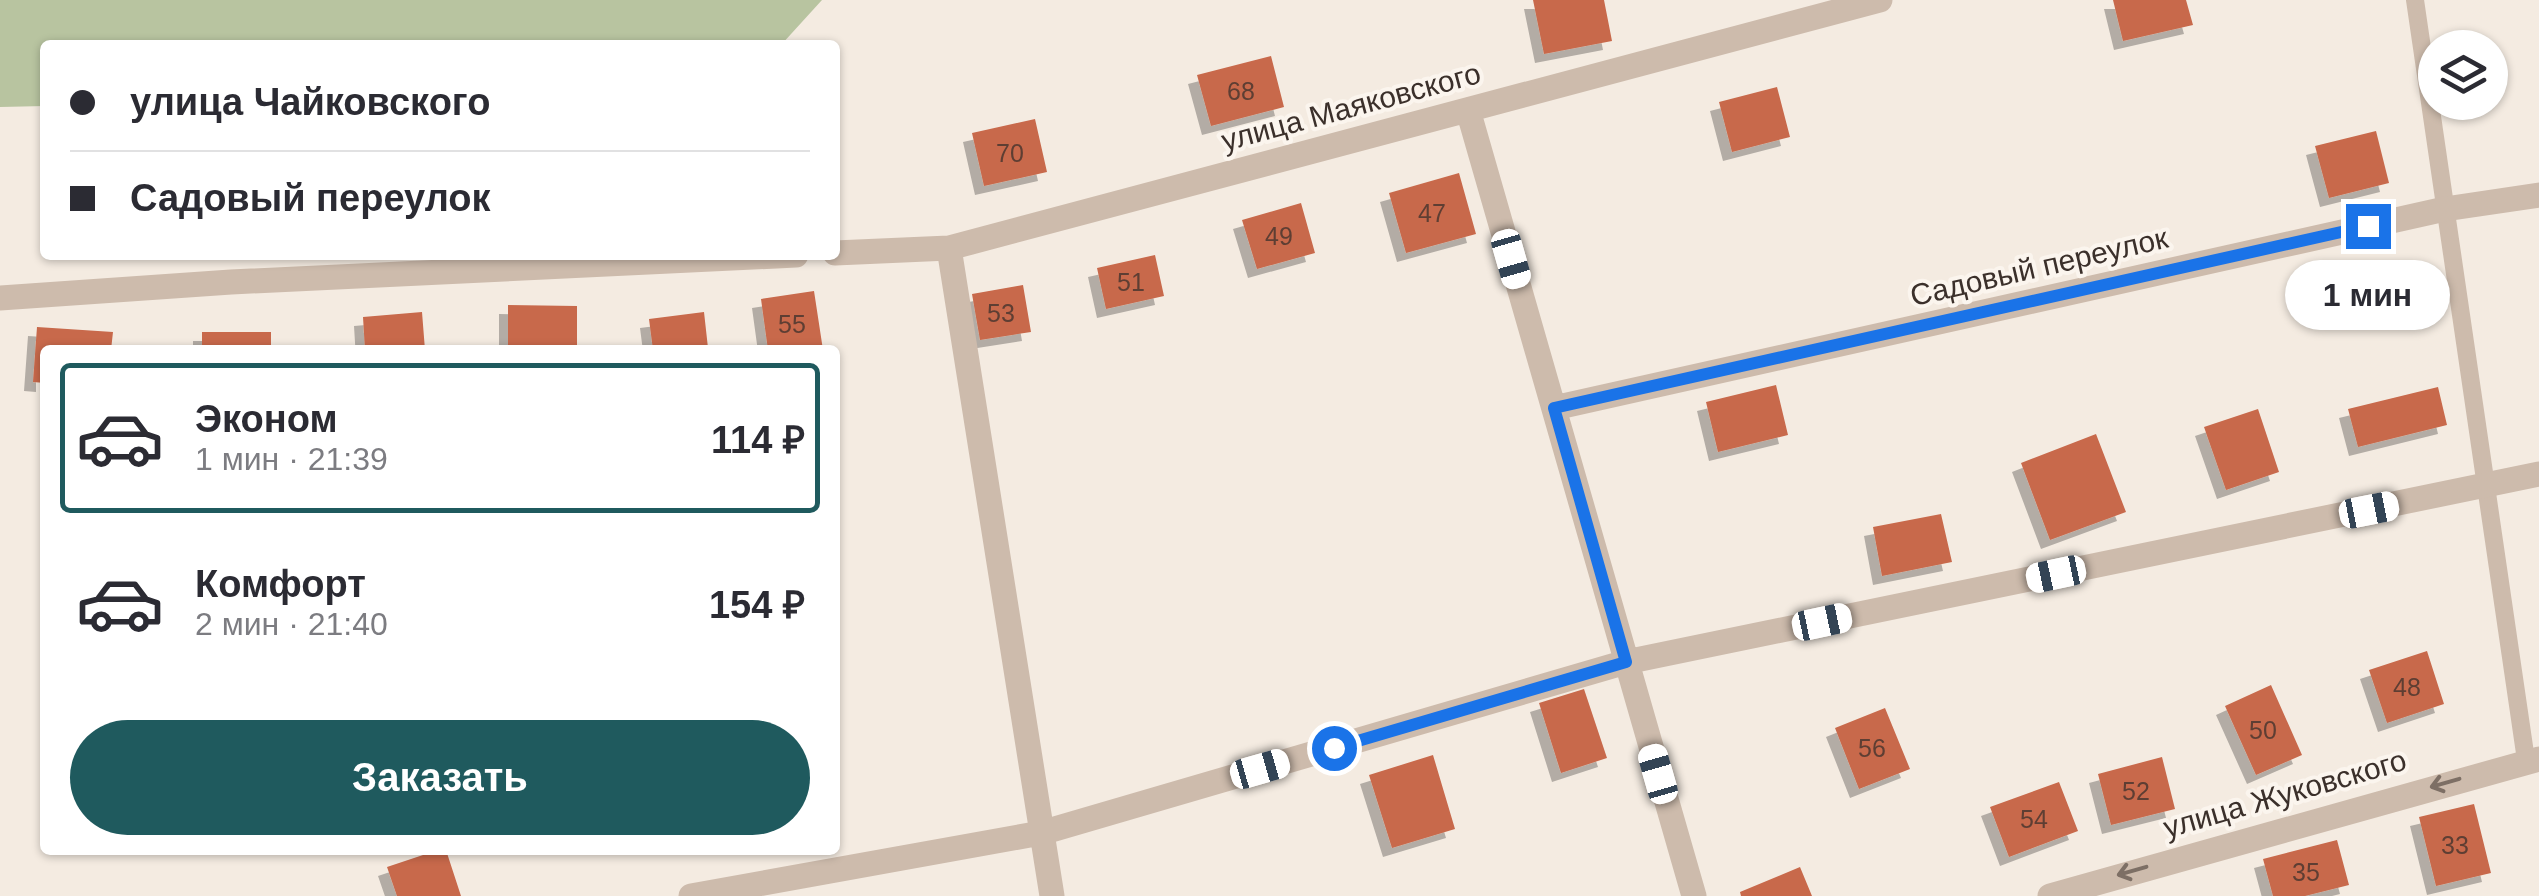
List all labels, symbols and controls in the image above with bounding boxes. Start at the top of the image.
map controls [2418,30,2508,120]
button: layers [2418,30,2508,120]
street label: улица Маяковского [1218,56,1484,157]
house number: 68 [1227,77,1255,105]
text: улица Чайковского [130,81,490,123]
house number: 70 [996,139,1024,167]
text: Садовый переулок [130,177,491,219]
house number: 47 [1418,199,1446,227]
route end [2346,204,2391,249]
street label: Садовый переулок [1907,221,2172,312]
house number: 49 [1265,222,1293,250]
car [1488,226,1534,292]
callout: 1 мин [2286,261,2450,331]
house number: 51 [1117,268,1145,296]
text: 1 мин [2323,277,2412,313]
house number: 53 [987,299,1015,327]
house number: 55 [778,310,806,338]
icon: car [75,393,165,483]
text: Эконом [195,398,338,440]
text: 114 ₽ [711,419,805,461]
text: 1 мин · 21:39 [195,441,388,477]
car [2337,490,2401,530]
car [2024,553,2088,595]
icon: car [75,558,165,648]
text: Комфорт [195,563,366,605]
text: 154 ₽ [709,584,805,626]
car [1790,601,1854,643]
text: 2 мин · 21:40 [195,606,388,642]
house number: 48 [2393,673,2421,701]
house number: 50 [2249,716,2277,744]
button: Заказать [70,720,810,835]
route start [1312,726,1357,771]
house number: 56 [1858,734,1886,762]
car [1635,741,1681,807]
street label: улица Жуковского [2160,743,2410,844]
car [1227,746,1293,792]
one-way arrow [2430,775,2461,794]
house number: 52 [2122,777,2150,805]
house number: 54 [2020,805,2048,833]
house number: 33 [2441,831,2469,859]
house number: 35 [2292,858,2320,886]
one-way arrow [2117,863,2148,882]

